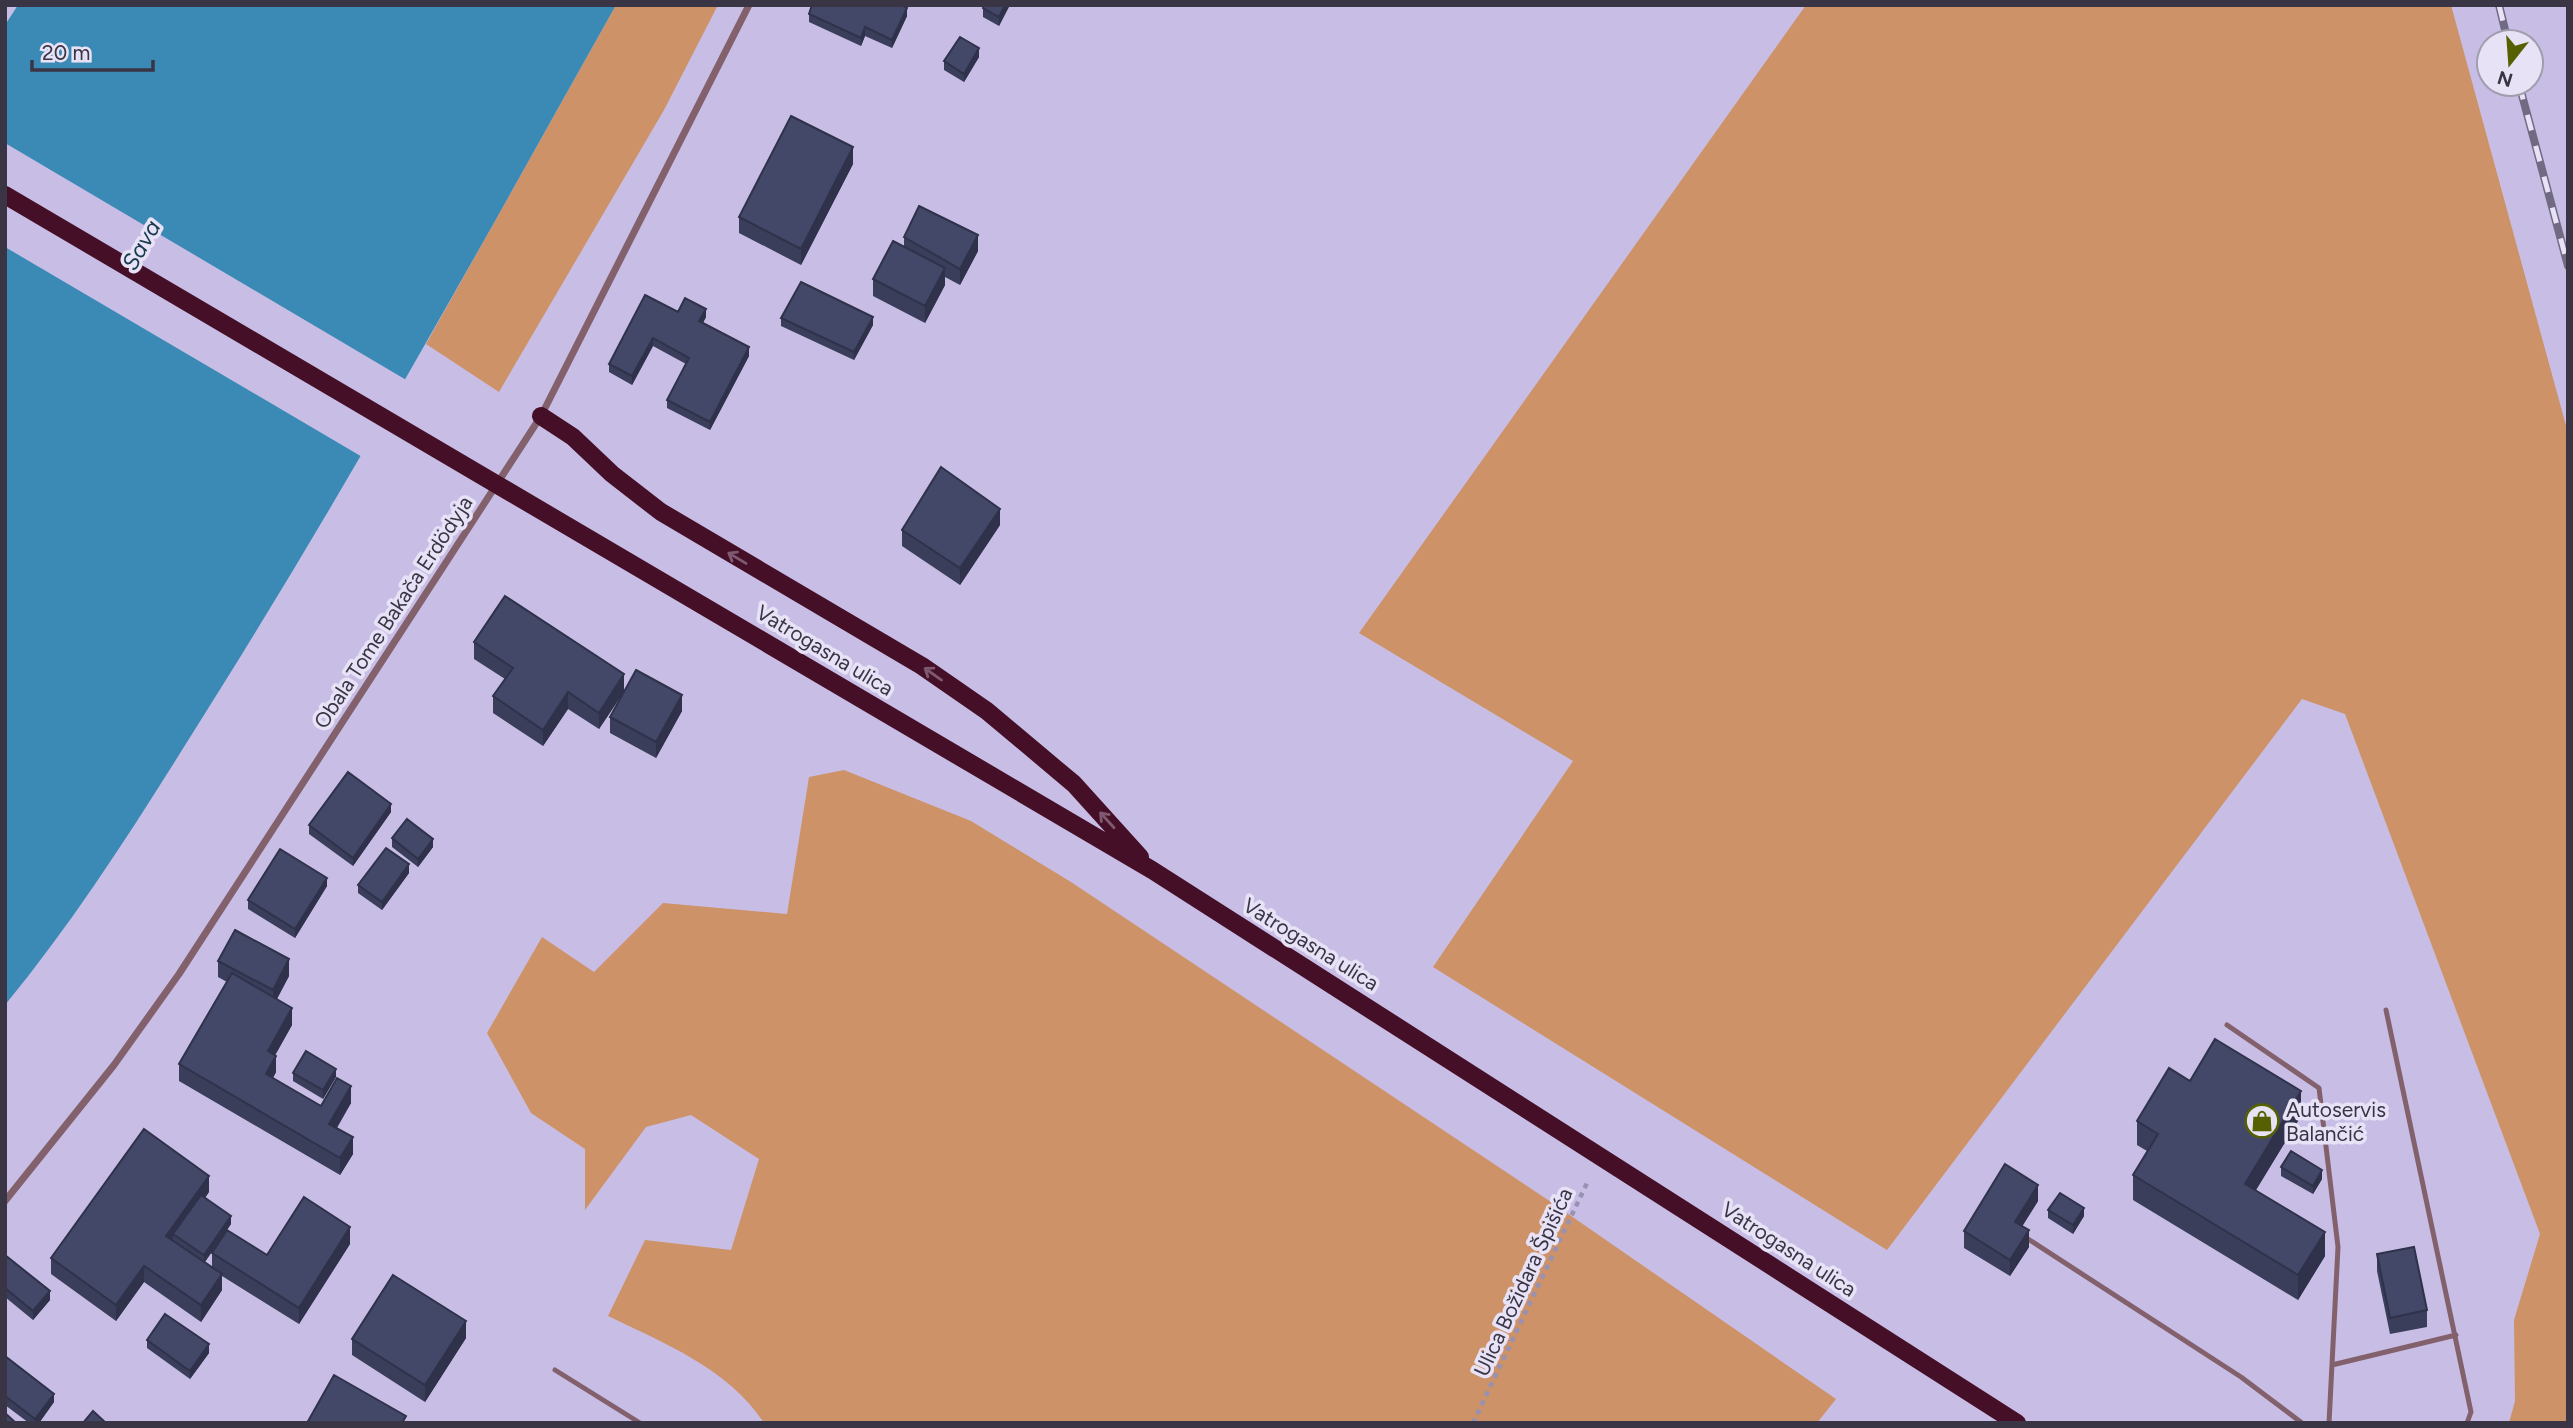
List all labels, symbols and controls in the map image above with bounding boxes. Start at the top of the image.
scale bar [32,28,152,72]
north arrow [2475,28,2545,98]
text: 20 m [42,40,90,65]
text: N [2495,66,2516,92]
water label: Sava [116,215,166,275]
street label: Obala Tome Bakača Erdödyja [308,491,478,733]
one-way arrow [728,550,748,564]
street label: Vatrogasna ulica [752,599,898,701]
one-way arrow [924,667,943,681]
one-way arrow [1098,812,1115,829]
street label: Vatrogasna ulica [1238,892,1384,996]
place label: Autoservis Balančić [2286,1097,2386,1146]
shop icon: Autoservis Balančić [2243,1102,2281,1140]
street label: Ulica Božidara Špišića [1468,1184,1578,1380]
street label: Vatrogasna ulica [1717,1196,1861,1302]

